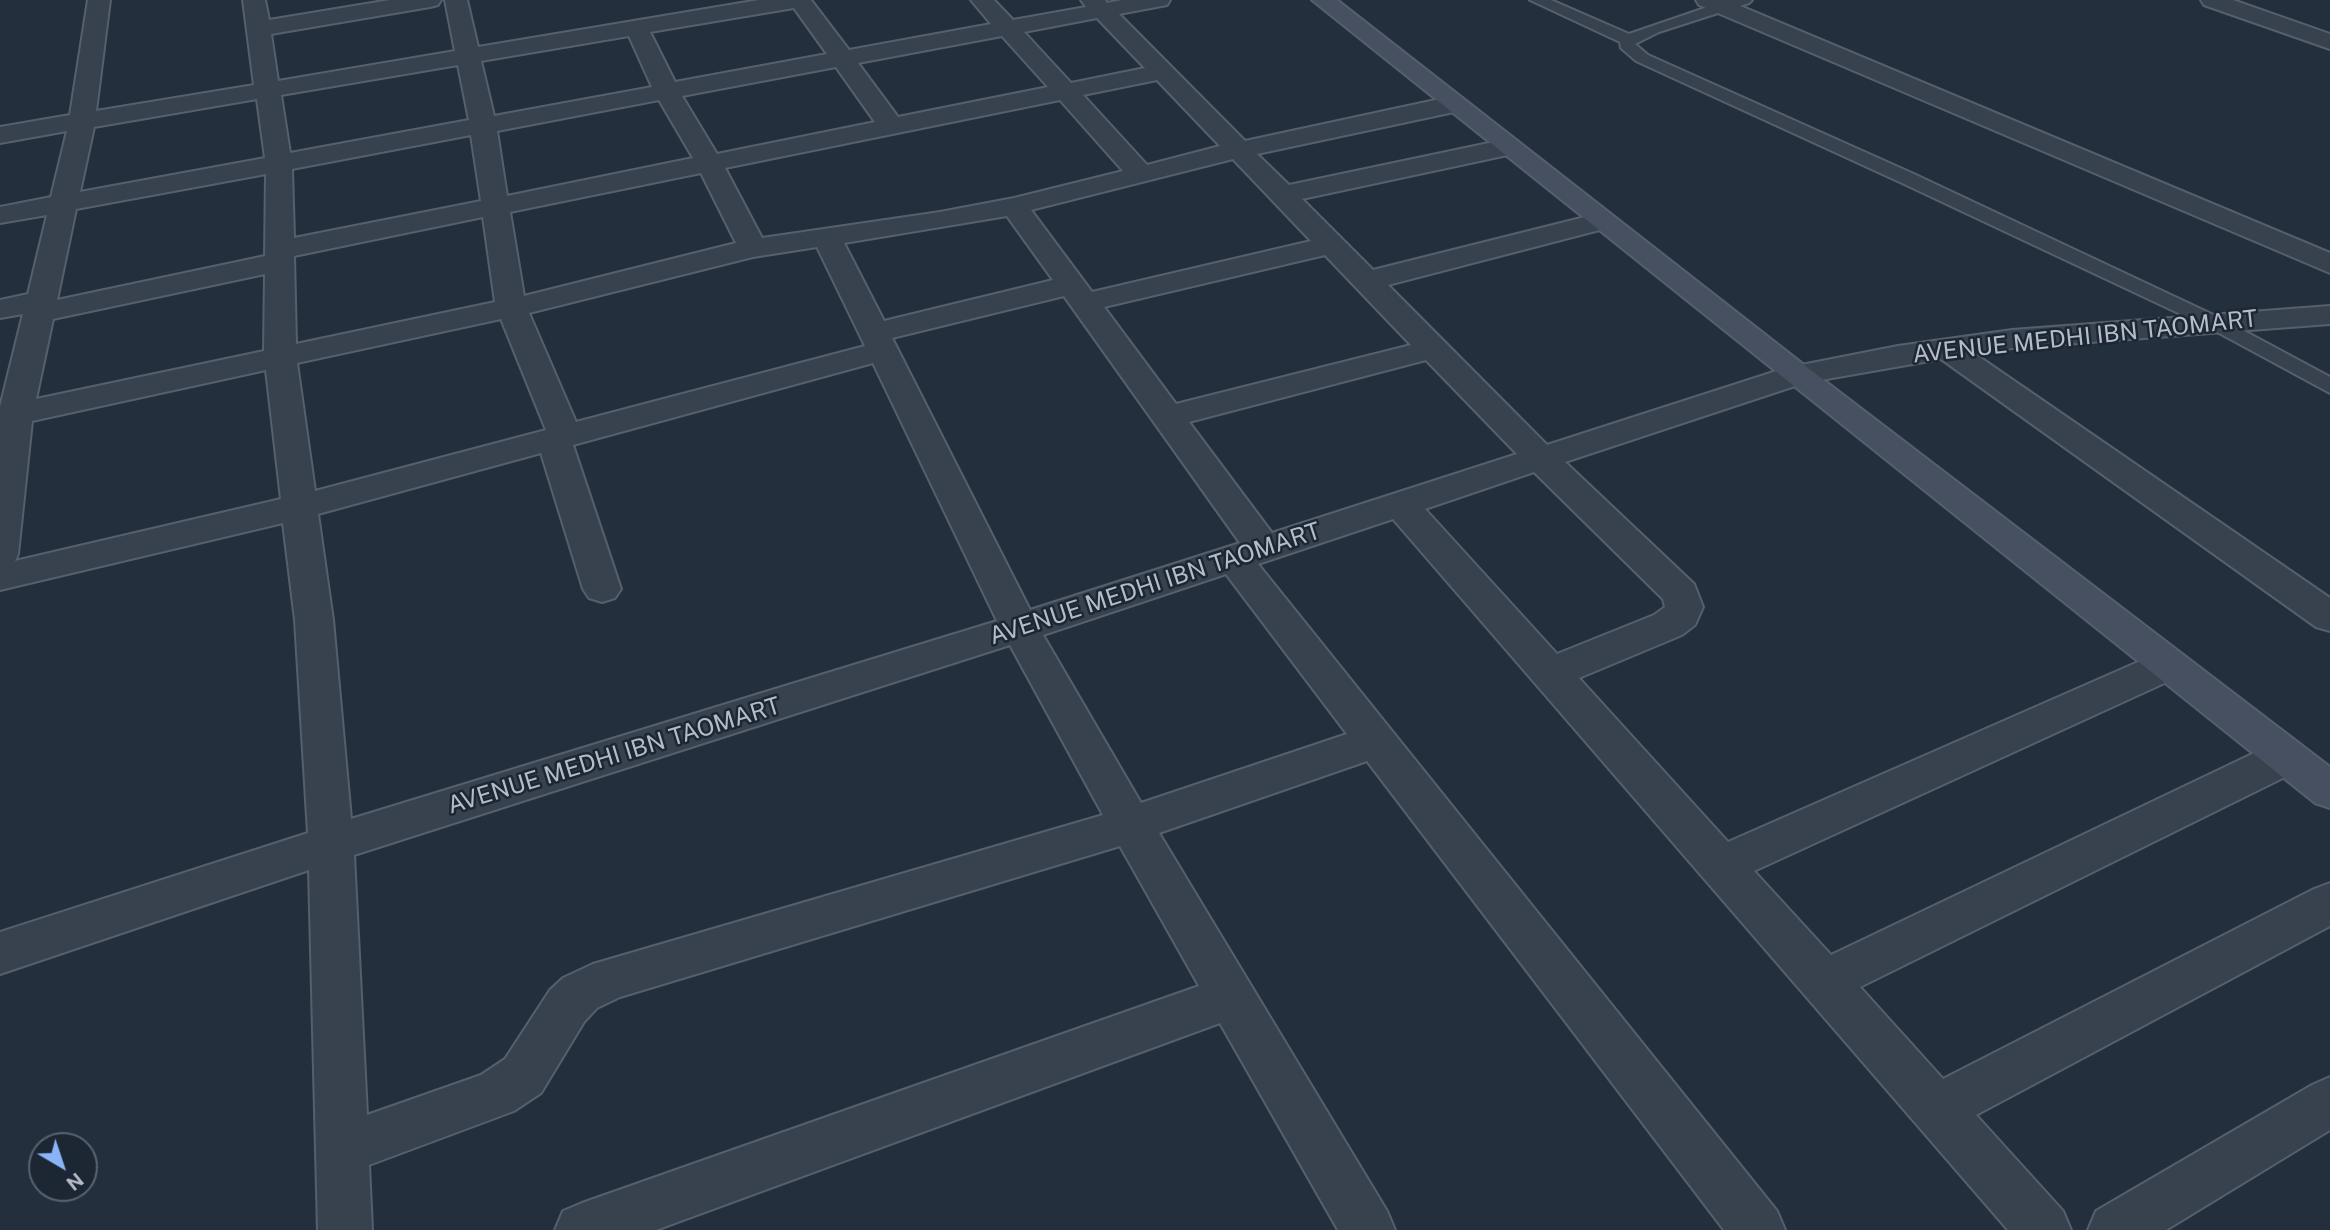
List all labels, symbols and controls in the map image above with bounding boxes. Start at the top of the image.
street label: AVENUE MEDHI IBN TAOMART [1911,305,2259,369]
street label: AVENUE MEDHI IBN TAOMART [986,517,1324,651]
street label: AVENUE MEDHI IBN TAOMART [444,692,784,820]
north arrow [28,1132,98,1202]
text: N [62,1169,88,1195]

